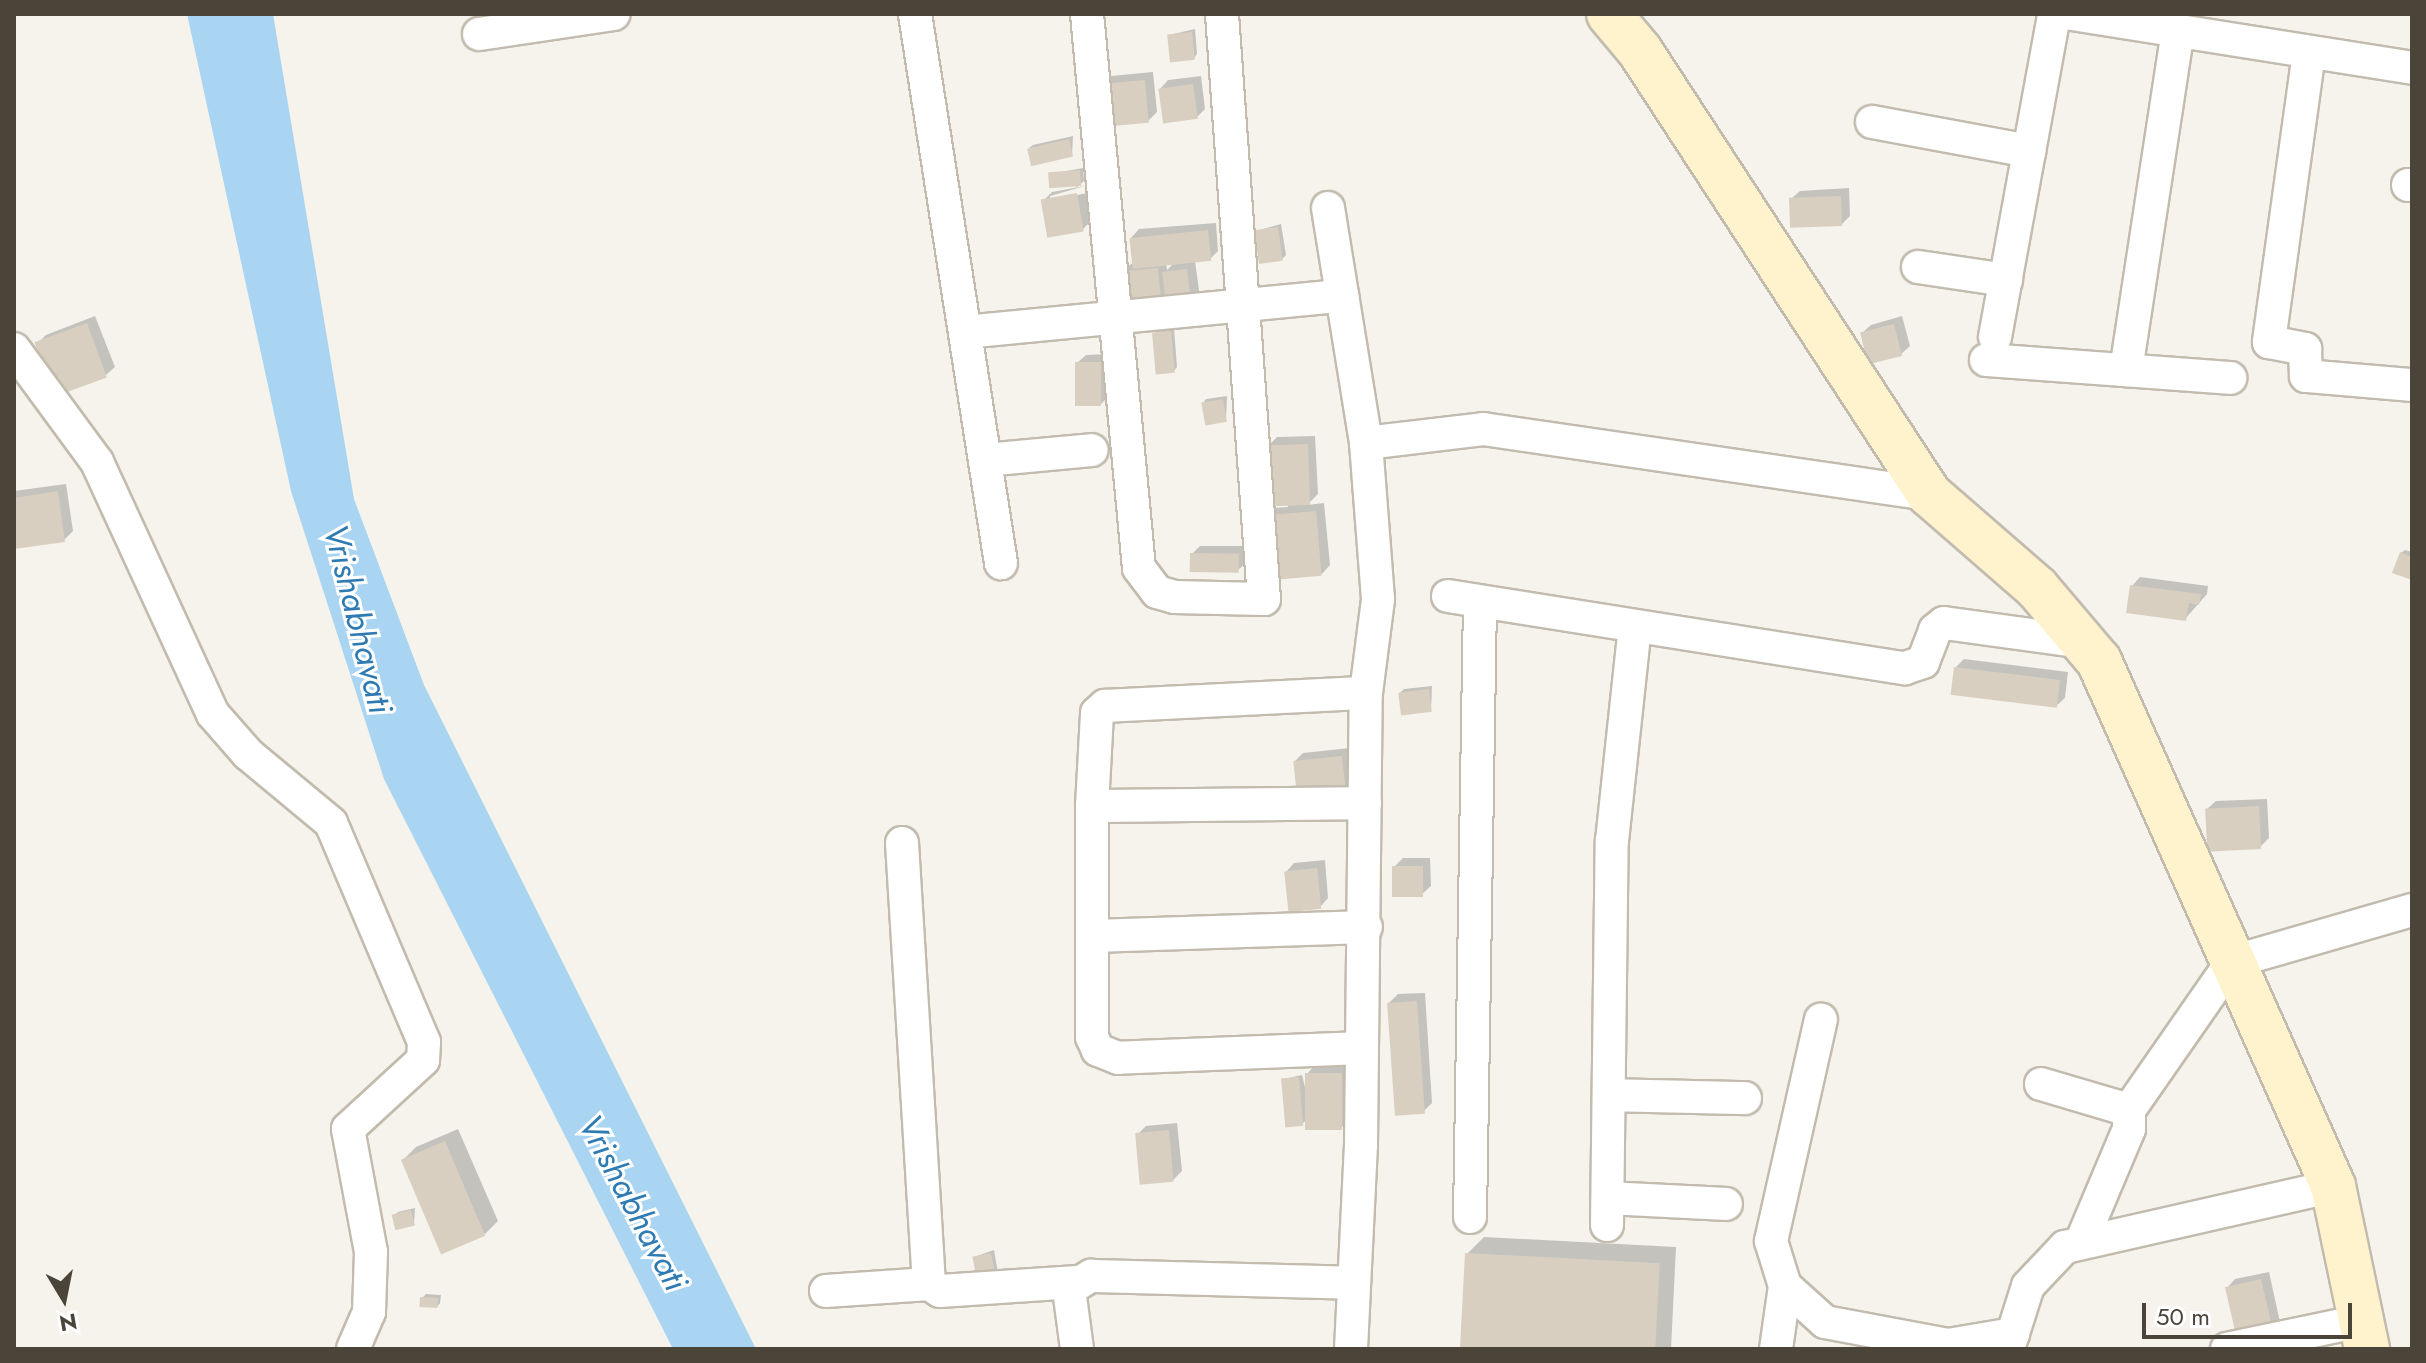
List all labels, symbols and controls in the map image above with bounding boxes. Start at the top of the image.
water label: Vrishabhavati [315,520,401,718]
water label: Vrishabhavati [570,1108,696,1298]
north arrow [24,1259,104,1339]
scale bar [2146,1287,2356,1337]
text: 50 m [2156,1299,2210,1334]
text: N [57,1305,80,1340]

